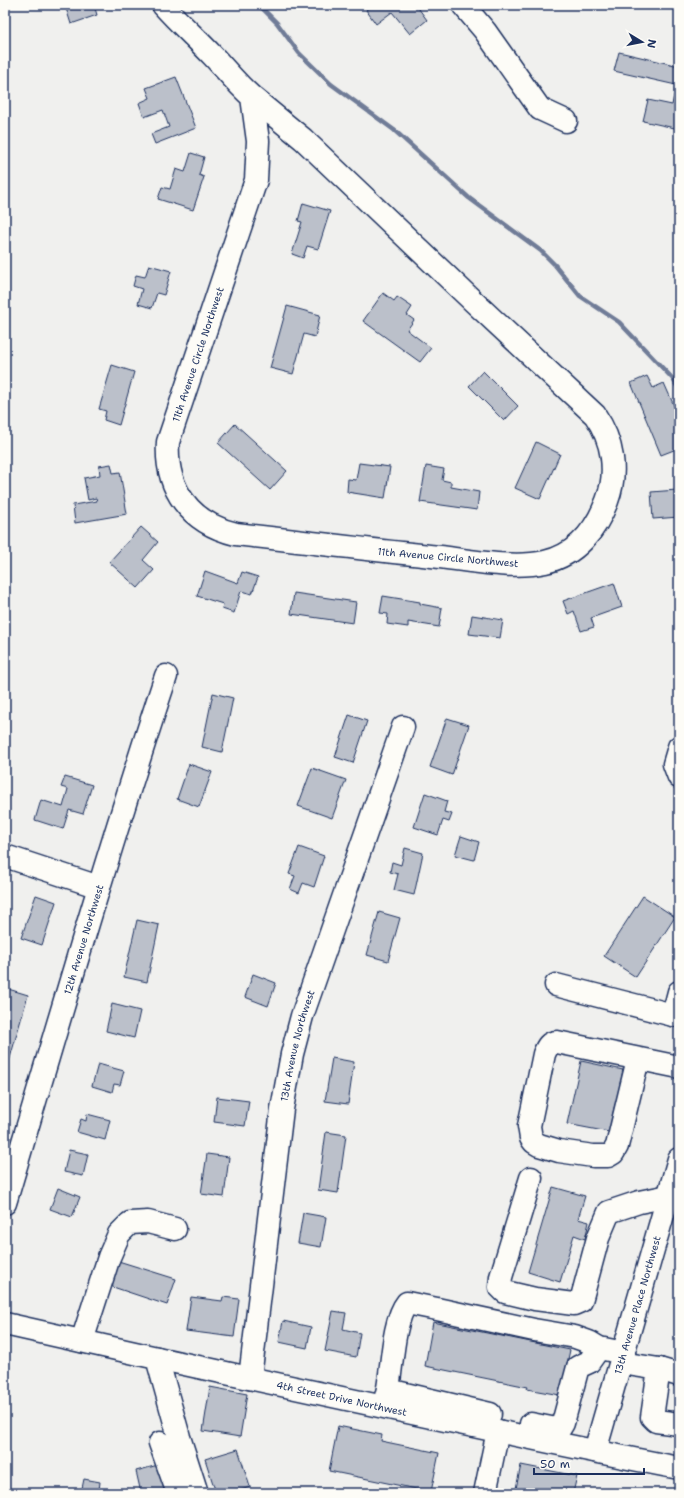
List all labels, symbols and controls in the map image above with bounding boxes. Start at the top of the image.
north arrow [622,22,662,62]
text: N [643,38,659,50]
street label: 11th Avenue Circle Northwest [169,285,227,424]
street label: 11th Avenue Circle Northwest [377,545,519,570]
street label: 12th Avenue Northwest [61,883,106,996]
street label: 13th Avenue Northwest [277,988,318,1103]
street label: 13th Avenue Place Northwest [611,1234,664,1376]
street label: 4th Street Drive Northwest [275,1378,408,1419]
scale bar [534,1450,644,1476]
text: 50 m [540,1456,570,1472]

